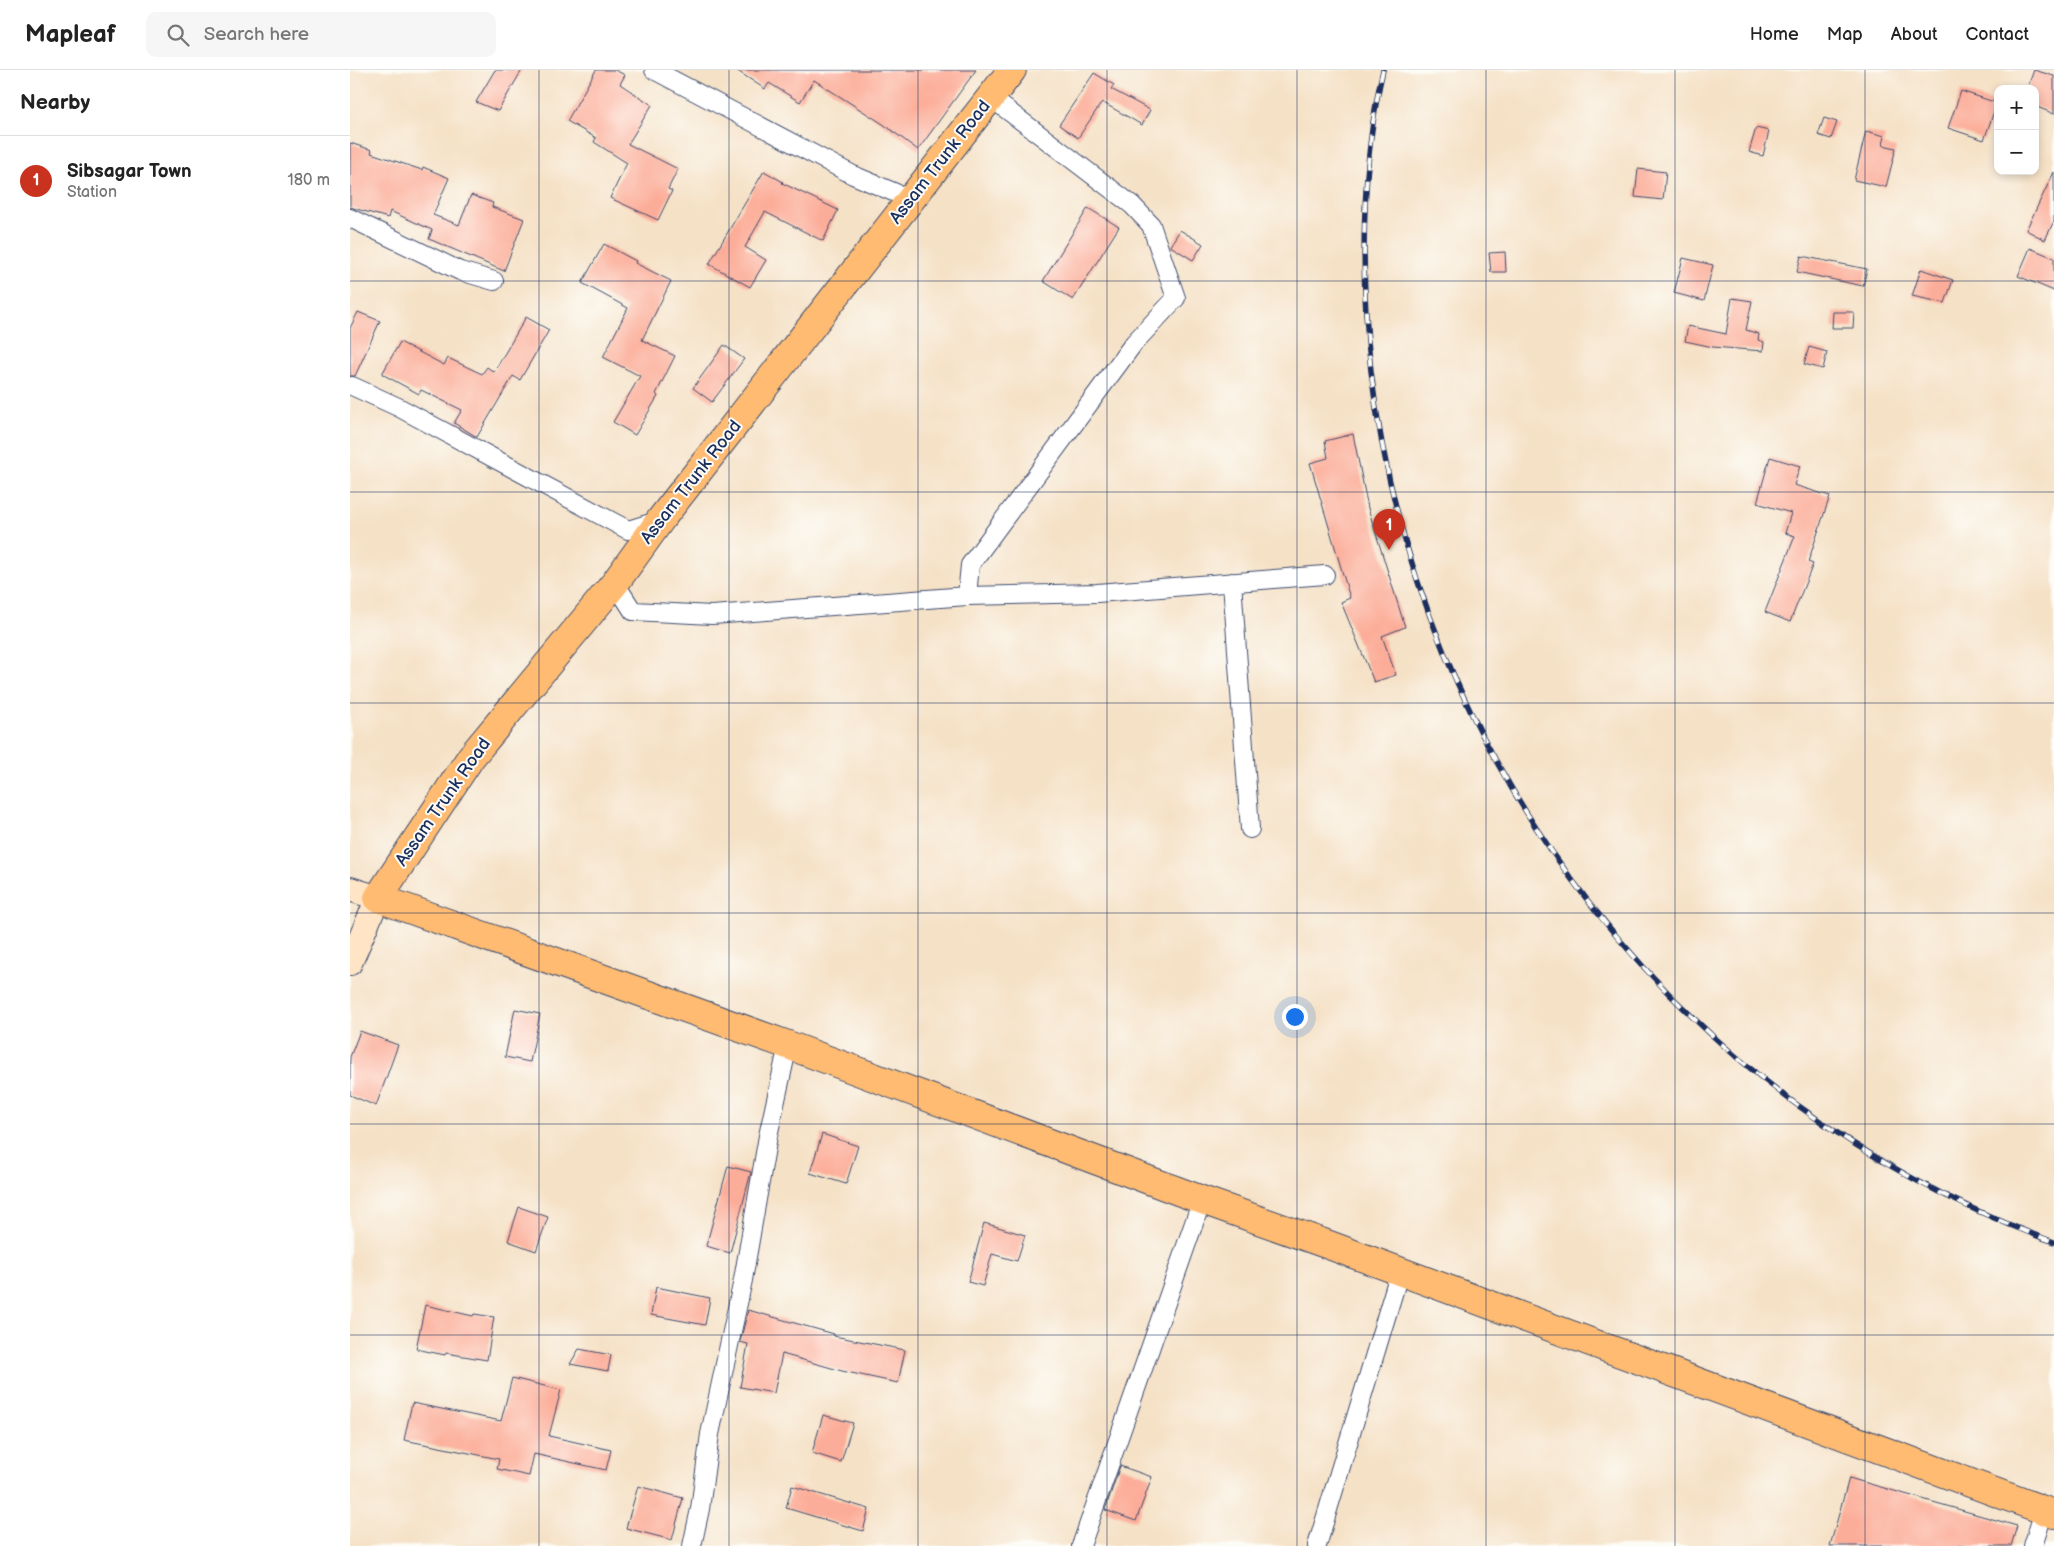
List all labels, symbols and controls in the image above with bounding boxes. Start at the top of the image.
search box [146,12,496,57]
text: Mapleaf [25,20,116,49]
icon: search [164,21,192,49]
text: Search here [204,23,309,46]
text: Home [1750,24,1799,45]
text: Map [1827,24,1863,45]
text: About [1891,24,1938,45]
text: Contact [1966,24,2029,45]
map controls [1994,85,2039,175]
button: + [1994,85,2039,130]
text: Nearby [20,90,90,115]
street label: Assam Trunk Road [885,96,995,228]
button: − [1994,130,2039,175]
text: Sibsagar Town [67,160,192,183]
text: 1 [33,171,39,190]
text: 180 m [288,171,330,190]
text: Station [67,183,117,202]
street label: Assam Trunk Road [636,416,746,548]
pin: 1 [1373,509,1405,550]
street label: Assam Trunk Road [391,734,495,870]
your location [1282,1004,1308,1030]

